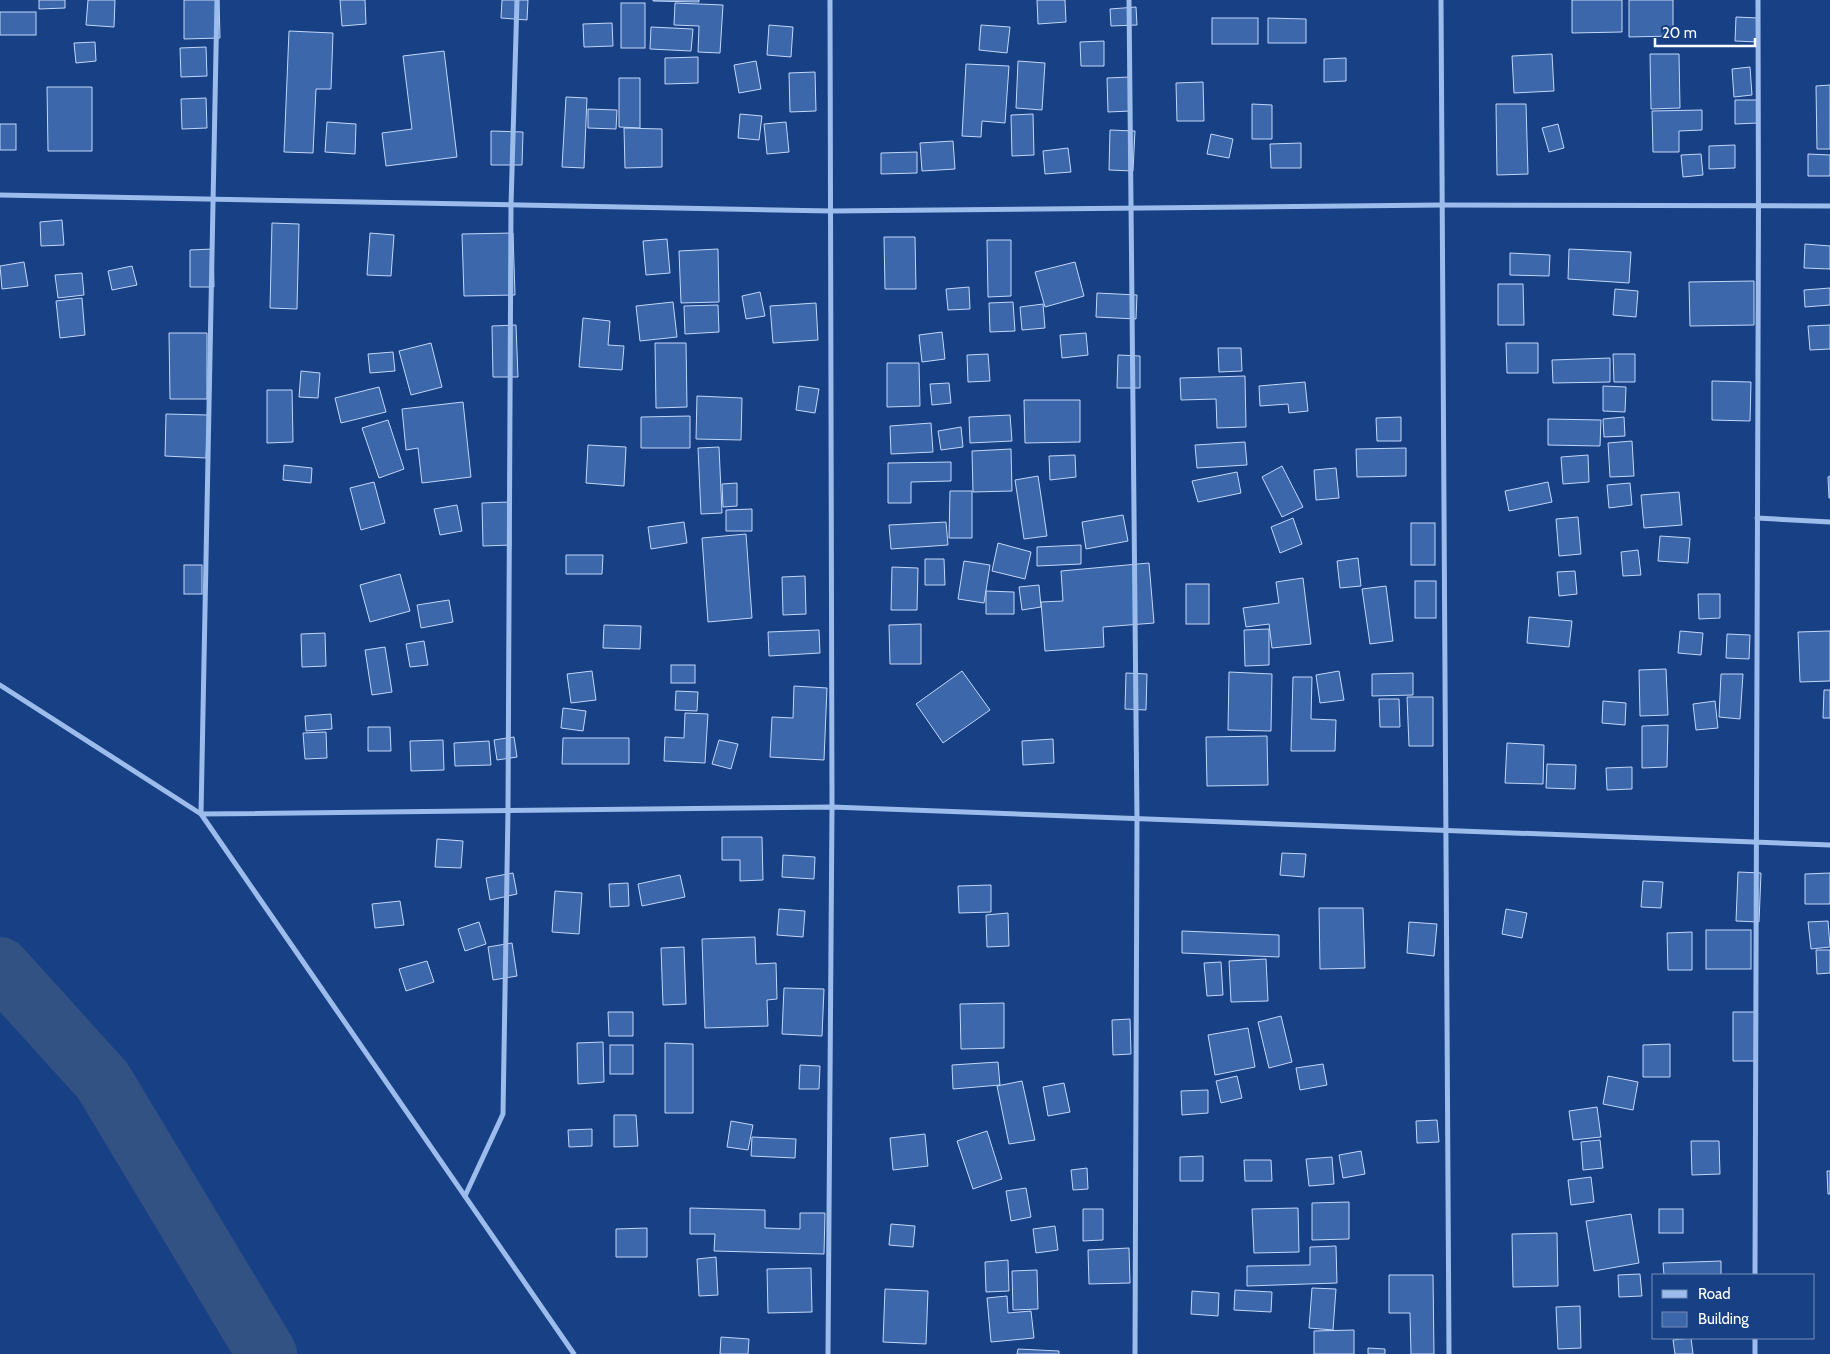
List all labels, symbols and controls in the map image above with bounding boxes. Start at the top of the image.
scale bar [1655,15,1755,47]
text: 20 m [1662,24,1697,42]
legend [1652,1274,1815,1339]
text: Road [1698,1285,1731,1303]
text: Building [1698,1310,1749,1328]

